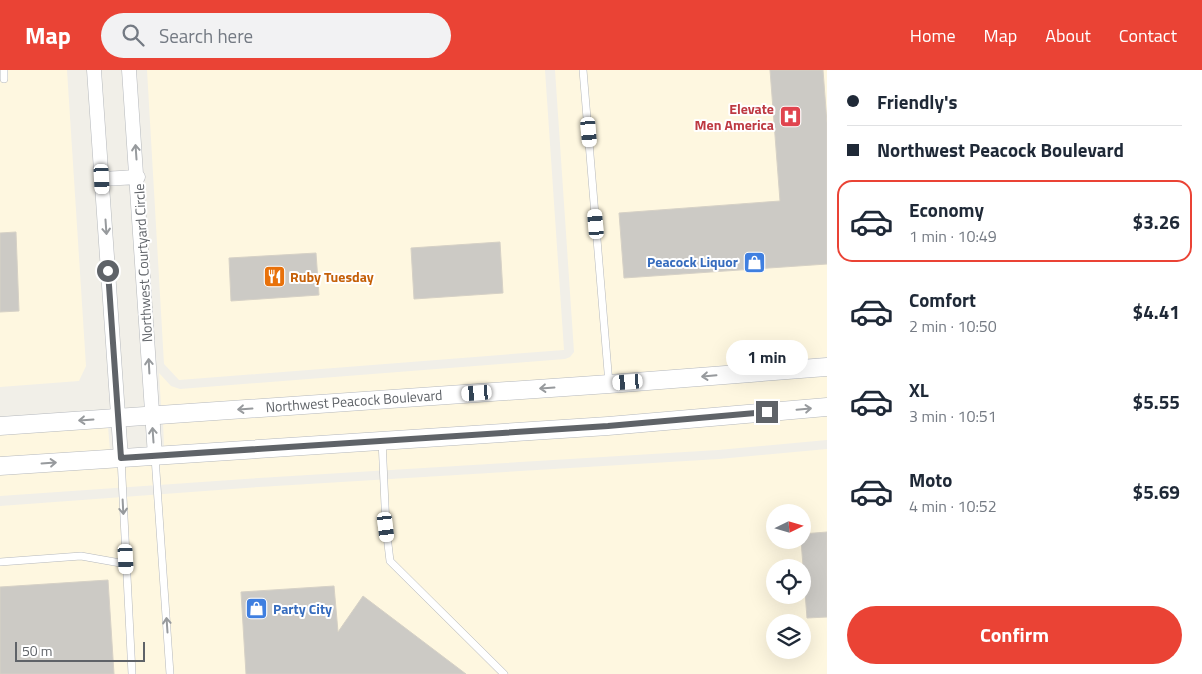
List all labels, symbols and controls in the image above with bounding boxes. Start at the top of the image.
search box [101,13,451,58]
text: Map [25,17,71,53]
icon: search [119,21,147,49]
text: Search here [159,21,253,50]
text: Home [910,22,956,49]
text: Map [984,22,1017,49]
text: About [1045,22,1091,49]
text: Contact [1119,22,1177,49]
text: Friendly's [877,87,958,116]
place label: Elevate Men America [695,98,774,135]
hospital icon: Elevate Men America [778,105,802,129]
car [580,116,597,148]
text: Northwest Peacock Boulevard [877,135,1124,164]
one-way arrow [131,144,140,160]
car [93,164,110,194]
street label: Northwest Courtyard Circle [128,183,157,343]
text: Economy [909,195,984,224]
icon: car [849,199,894,244]
text: $3.26 [1133,207,1180,236]
car [587,208,604,240]
one-way arrow [101,219,110,235]
text: 1 min · 10:49 [909,224,997,248]
shop icon: Peacock Liquor [742,250,766,274]
place label: Peacock Liquor [647,251,738,272]
route start [97,260,119,282]
restaurant icon: Ruby Tuesday [262,265,286,289]
place label: Ruby Tuesday [290,266,374,287]
text: Comfort [909,285,976,314]
icon: car [849,289,894,334]
text: $4.41 [1133,297,1180,326]
text: 2 min · 10:50 [909,314,997,338]
callout: 1 min [726,340,808,374]
text: 1 min [748,345,786,369]
one-way arrow [145,359,154,375]
one-way arrow [701,371,717,381]
car [612,373,643,391]
text: XL [909,375,929,404]
icon: car [849,379,894,424]
street label: Northwest Peacock Boulevard [265,384,443,417]
car [461,384,492,402]
one-way arrow [539,384,555,393]
text: $5.55 [1133,387,1180,416]
route end [756,401,778,423]
one-way arrow [237,404,253,413]
one-way arrow [796,404,812,414]
text: 3 min · 10:51 [909,404,997,428]
one-way arrow [78,415,94,424]
one-way arrow [149,428,158,444]
one-way arrow [40,458,56,467]
text: Moto [909,465,952,494]
icon: car [849,469,894,514]
text: $5.69 [1133,477,1180,506]
text: 4 min · 10:52 [909,494,997,518]
one-way arrow [119,498,128,514]
north arrow [766,504,811,549]
map controls [766,504,811,659]
car [376,511,395,543]
car [117,544,134,574]
button: locate [766,559,811,604]
shop icon: Party City [245,597,269,621]
place label: Party City [273,598,332,619]
button: Confirm [847,606,1182,664]
button: layers [766,614,811,659]
one-way arrow [162,618,172,634]
scale bar [15,639,145,662]
text: 50 m [22,640,52,661]

